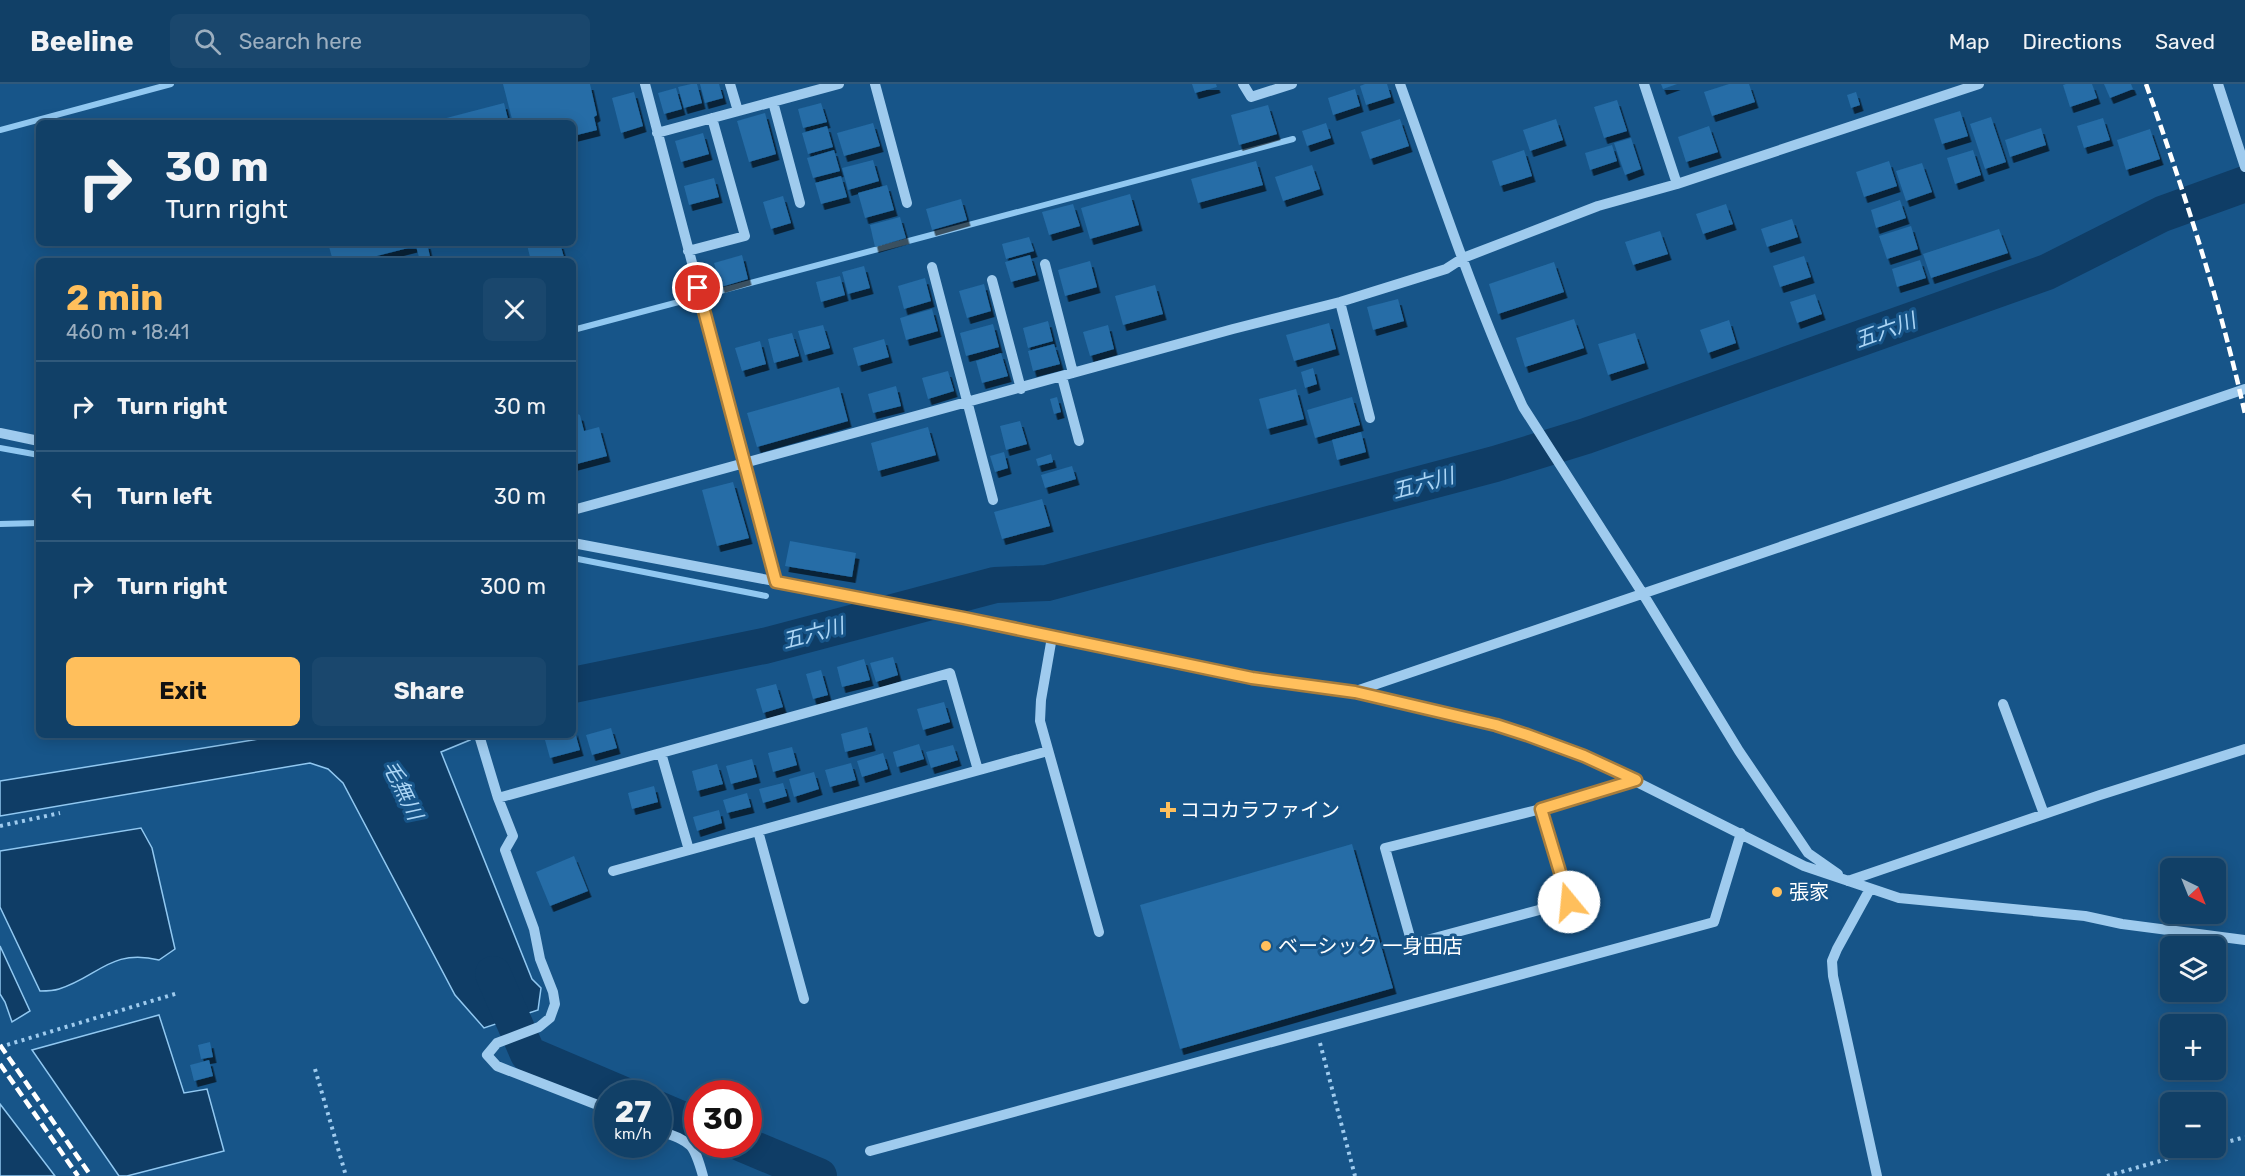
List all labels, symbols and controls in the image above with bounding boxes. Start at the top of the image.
search box [170,14,590,68]
text: Beeline [30,25,134,58]
icon: search [191,25,224,58]
text: Search here [239,28,362,55]
text: Map [1949,29,1990,54]
text: Directions [2023,29,2122,54]
text: Saved [2155,29,2215,54]
text: 30 m [165,142,269,192]
icon: right [66,144,144,222]
text: Turn right [165,193,288,225]
pin [672,262,723,313]
icon: arrive [681,271,714,304]
text: 2 min [66,276,164,319]
button: close [483,278,546,341]
water label: 五六川 [1851,307,1921,353]
text: 460 m · 18:41 [66,320,189,344]
icon: right [66,390,99,423]
text: Turn right [117,393,227,420]
text: 30 m [494,393,546,420]
water label: 五六川 [1389,462,1459,503]
icon: left [66,480,99,513]
text: Turn left [117,483,212,510]
text: 30 m [494,483,546,510]
icon: right [66,570,99,603]
text: Turn right [117,573,227,600]
text: 300 m [480,573,546,600]
water label: 五六川 [779,612,849,653]
button: Exit [66,657,300,726]
button: Share [312,657,546,726]
water label: 毛無川 [378,756,429,826]
place label: ココカラファイン [1180,798,1340,822]
marker: ココカラファイン [1161,803,1175,817]
north arrow [2160,858,2226,924]
map controls [2160,858,2226,1158]
position arrow [1537,870,1601,934]
place label: 張家 [1789,880,1829,904]
marker: 張家 [1770,885,1784,899]
place label: ベーシック 一身田店 [1278,934,1463,958]
button: layers [2160,936,2226,1002]
marker: ベーシック 一身田店 [1259,939,1273,953]
button: + [2160,1014,2226,1080]
speed limit sign: 30 [684,1080,762,1158]
button: − [2160,1092,2226,1158]
text: 27 [615,1094,651,1130]
text: km/h [614,1125,652,1143]

